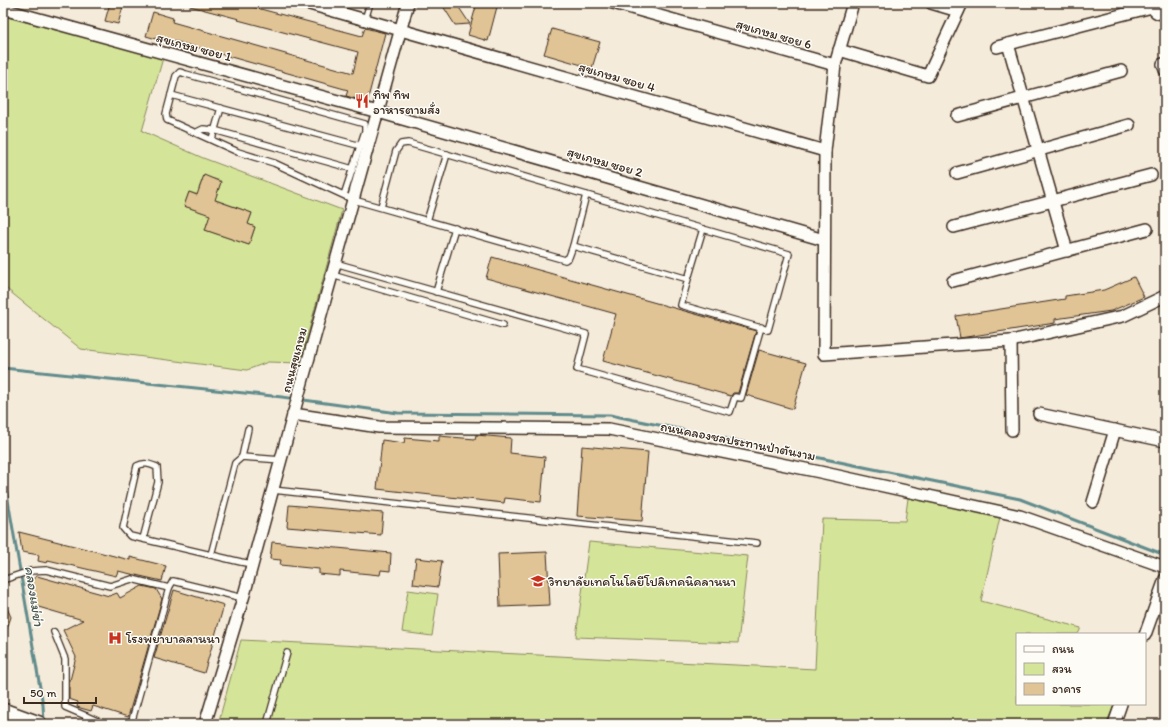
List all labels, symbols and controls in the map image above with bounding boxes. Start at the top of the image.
street label: สุขเกษม ซอย 6 [734,16,814,54]
street label: สุขเกษม ซอย 1 [154,30,233,66]
street label: สุขเกษม ซอย 4 [576,59,657,97]
place label: ทิพ ทิพ อาหารตามสั่ง [373,87,440,117]
restaurant icon: ทิพ ทิพ อาหารตามสั่ง [354,93,370,109]
street label: สุขเกษม ซอย 2 [565,144,645,182]
street label: ถนนสุขเกษม [278,326,312,395]
street label: ถนนคลองชลประทานป่าตันงาม [659,419,817,463]
water label: คลองแม่ข่า [21,565,47,629]
school or university icon: วิทยาลัยเทคโนโลยีโปลิเทคนิคลานนา [530,573,546,589]
place label: วิทยาลัยเทคโนโลยีโปลิเทคนิคลานนา [548,574,736,589]
hospital icon: โรงพยาบาลลานนา [107,630,123,646]
place label: โรงพยาบาลลานนา [125,631,220,646]
legend [1016,633,1146,705]
text: ถนน [1052,642,1074,656]
text: สวน [1052,662,1072,676]
scale bar [24,679,96,705]
text: อาคาร [1052,682,1082,696]
text: 50 m [30,686,56,700]

